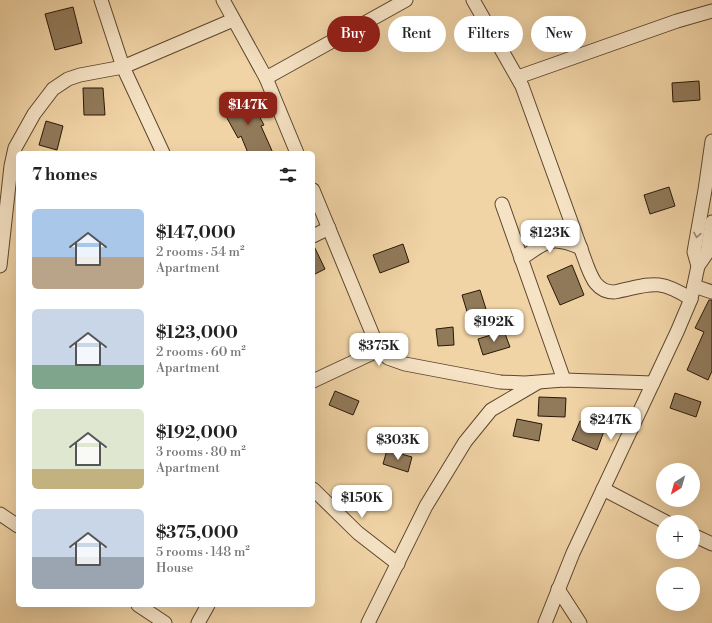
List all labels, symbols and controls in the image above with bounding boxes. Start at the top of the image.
chip: Buy [327,16,380,52]
chip: Rent [388,16,446,52]
chip: Filters [454,16,523,52]
chip: New [531,16,586,52]
pin: $147K [220,92,276,126]
text: $147K [228,97,268,113]
text: 7 homes [32,164,97,186]
icon: filters [277,164,299,186]
pin: $123K [522,220,578,254]
text: $147,000 [156,222,236,244]
icon: home [64,225,112,273]
text: $123K [530,225,570,241]
one-way arrow [693,232,701,238]
text: 2 rooms · 54 m² [156,244,245,260]
text: Apartment [156,260,220,276]
pin: $192K [466,309,522,343]
text: $192K [474,314,514,330]
text: $123,000 [156,322,238,344]
icon: home [64,325,112,373]
pin: $375K [351,333,407,367]
text: $375K [358,338,400,354]
text: 2 rooms · 60 m² [156,344,246,360]
text: Apartment [156,360,220,376]
pin: $247K [583,407,639,441]
text: $247K [590,412,632,428]
text: $192,000 [156,422,238,444]
icon: home [64,425,112,473]
pin: $303K [370,427,426,461]
text: $303K [376,432,420,448]
text: 3 rooms · 80 m² [156,444,246,460]
text: Apartment [156,460,220,476]
north arrow [656,463,700,507]
map controls [656,463,700,611]
pin: $150K [334,485,390,519]
text: $150K [341,490,383,506]
button: + [656,515,700,559]
text: $375,000 [156,522,238,544]
icon: home [64,525,112,573]
text: 5 rooms · 148 m² [156,544,250,560]
text: House [156,560,193,576]
button: − [656,567,700,611]

